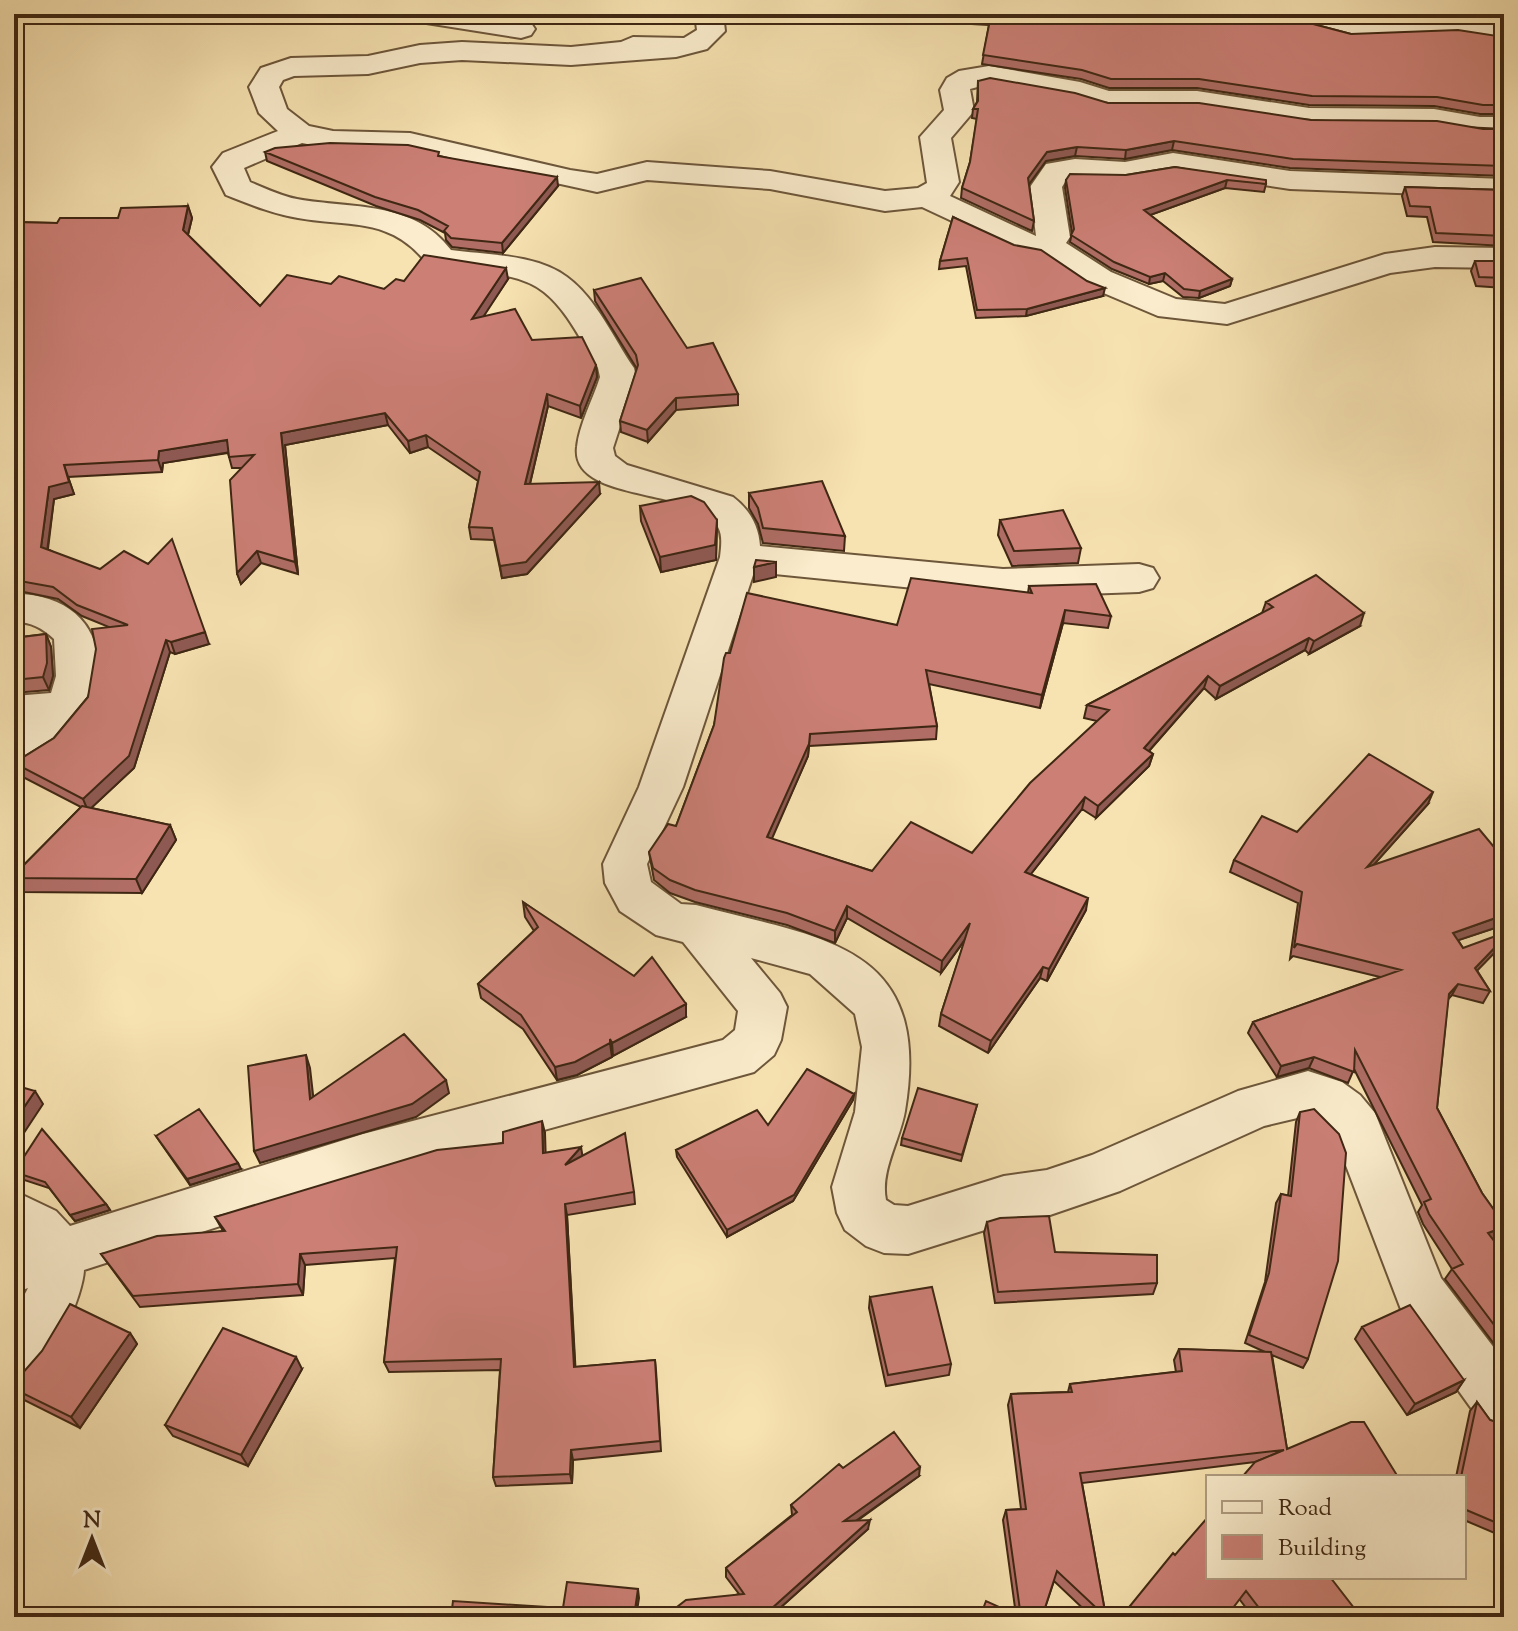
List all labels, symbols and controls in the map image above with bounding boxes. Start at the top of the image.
legend [1206,1475,1466,1579]
text: Road [1278,1492,1332,1526]
north arrow [52,1499,132,1579]
text: N [83,1506,101,1538]
text: Building [1278,1532,1367,1566]

